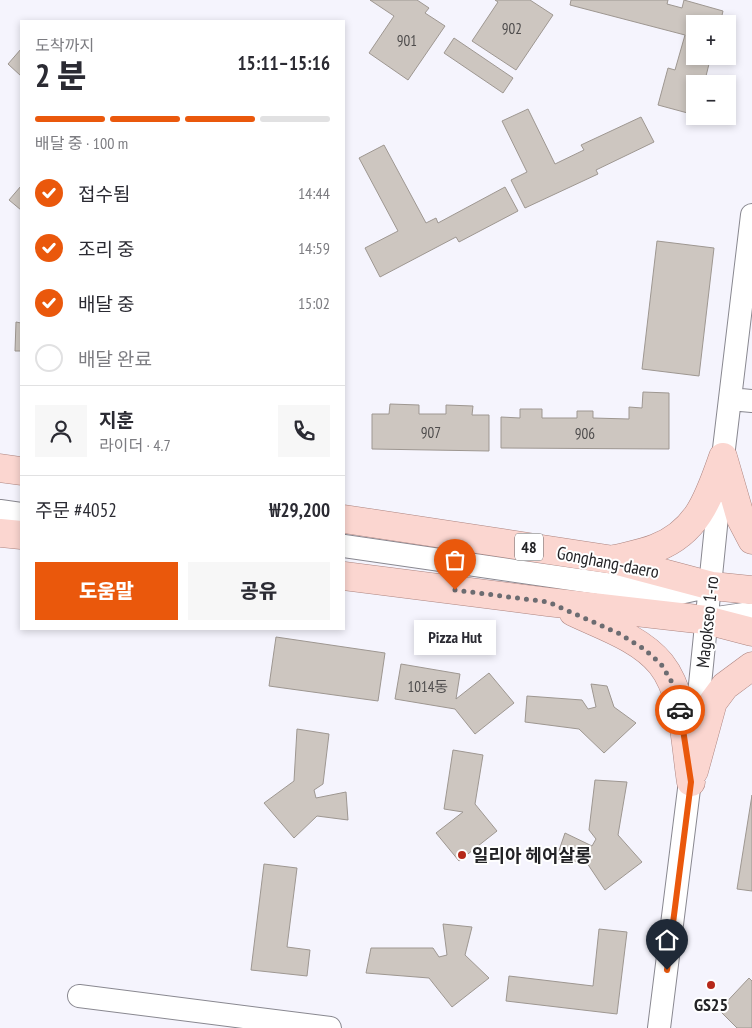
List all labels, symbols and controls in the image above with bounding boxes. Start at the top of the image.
map controls [686,15,736,125]
button: + [686,15,736,65]
house number: 902 [502,19,522,38]
house number: 901 [397,31,417,50]
text: 도착까지 [35,35,94,55]
text: 15:11–15:16 [237,51,330,75]
text: 2 분 [35,54,86,96]
button: − [686,75,736,125]
text: 배달 중 · 100 m [35,133,128,153]
icon: check [35,179,63,207]
text: 접수됨 [78,182,130,206]
text: 14:44 [298,183,330,203]
icon: check [35,234,63,262]
text: 조리 중 [78,237,134,261]
text: 14:59 [298,238,330,258]
icon: check [35,289,63,317]
text: 배달 중 [78,292,134,316]
text: 15:02 [298,293,330,313]
text: 배달 완료 [78,347,152,371]
button: person [35,405,87,457]
button: phone [278,405,330,457]
text: 지훈 [99,408,134,432]
house number: 907 [421,423,441,442]
house number: 906 [575,424,595,443]
text: 라이더 · 4.7 [99,435,171,455]
text: 주문 #4052 [35,498,117,522]
text: ₩29,200 [269,498,330,522]
road number: 48 [515,534,543,560]
pin [434,539,476,590]
street label: Gonghang-daero [555,541,661,583]
icon: bag [441,546,469,574]
button: 도움말 [35,562,178,620]
button: 공유 [188,562,330,620]
street label: Magokseo 1-ro [691,575,723,669]
callout: Pizza Hut [414,620,496,655]
text: Pizza Hut [428,627,482,647]
house number: 1014동 [408,677,448,696]
courier [655,685,705,735]
icon: car [666,696,694,724]
place label: 일리아 헤어살롱 [472,844,592,867]
marker: 일리아 헤어살롱 [456,849,468,861]
pin [646,919,688,970]
icon: home [653,926,681,954]
marker: GS25 [705,979,717,991]
place label: GS25 [694,993,728,1016]

